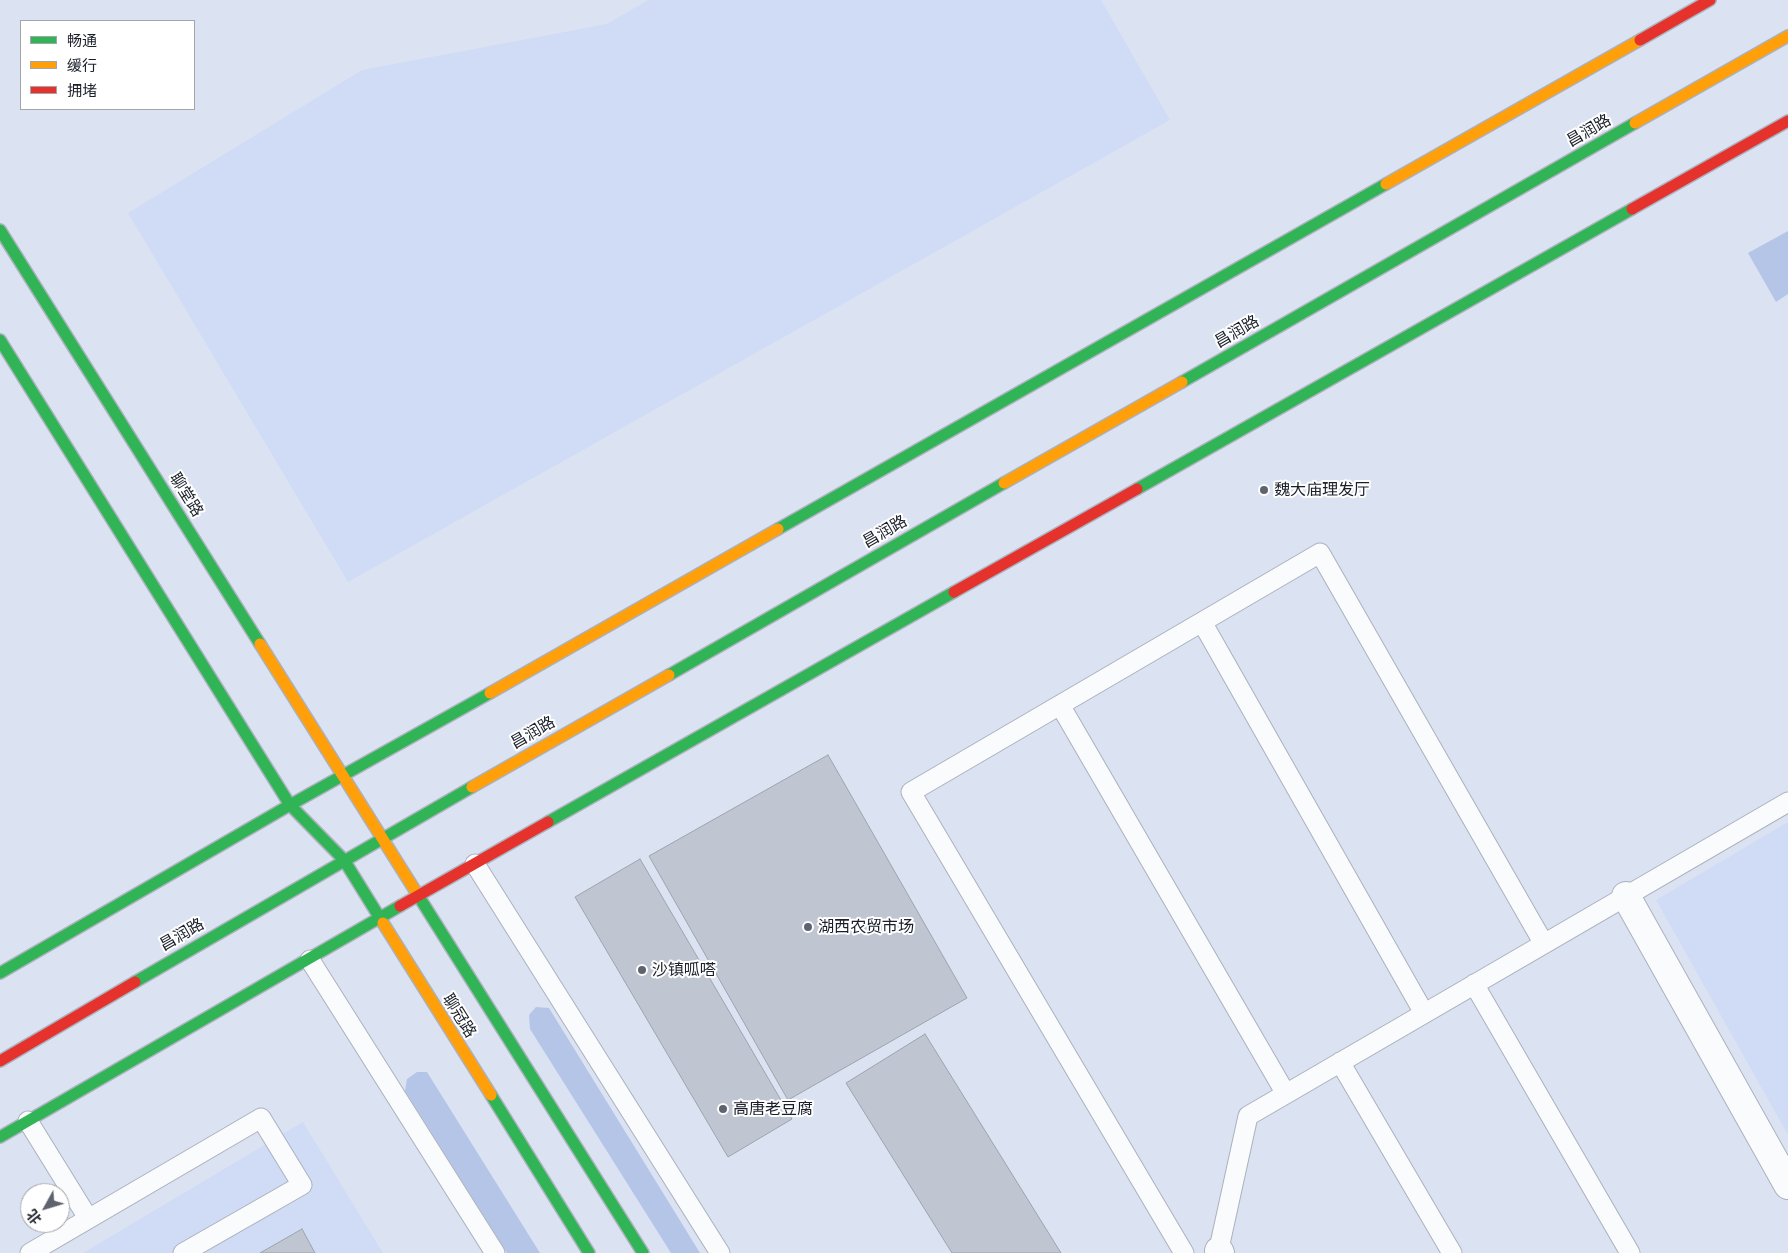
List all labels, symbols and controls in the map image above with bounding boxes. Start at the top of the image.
legend [20,20,195,110]
text: 畅通 [67,32,97,50]
text: 缓行 [67,57,97,75]
text: 拥堵 [67,82,97,100]
street label: 昌润路 [1563,111,1615,151]
street label: 昌润路 [1211,312,1263,352]
street label: 聊堂路 [165,470,207,520]
place label: 魏大庙理发厅 [1274,480,1370,500]
marker: 魏大庙理发厅 [1258,484,1270,496]
street label: 昌润路 [859,512,911,552]
street label: 昌润路 [507,713,559,753]
street label: 昌润路 [156,915,208,955]
place label: 湖西农贸市场 [818,917,914,937]
marker: 湖西农贸市场 [802,921,814,933]
place label: 沙镇呱嗒 [652,960,716,980]
marker: 沙镇呱嗒 [636,964,648,976]
street label: 聊冠路 [438,991,480,1041]
place label: 高唐老豆腐 [733,1099,813,1119]
marker: 高唐老豆腐 [717,1103,729,1115]
north arrow [20,1183,70,1233]
text: 北 [23,1206,46,1228]

